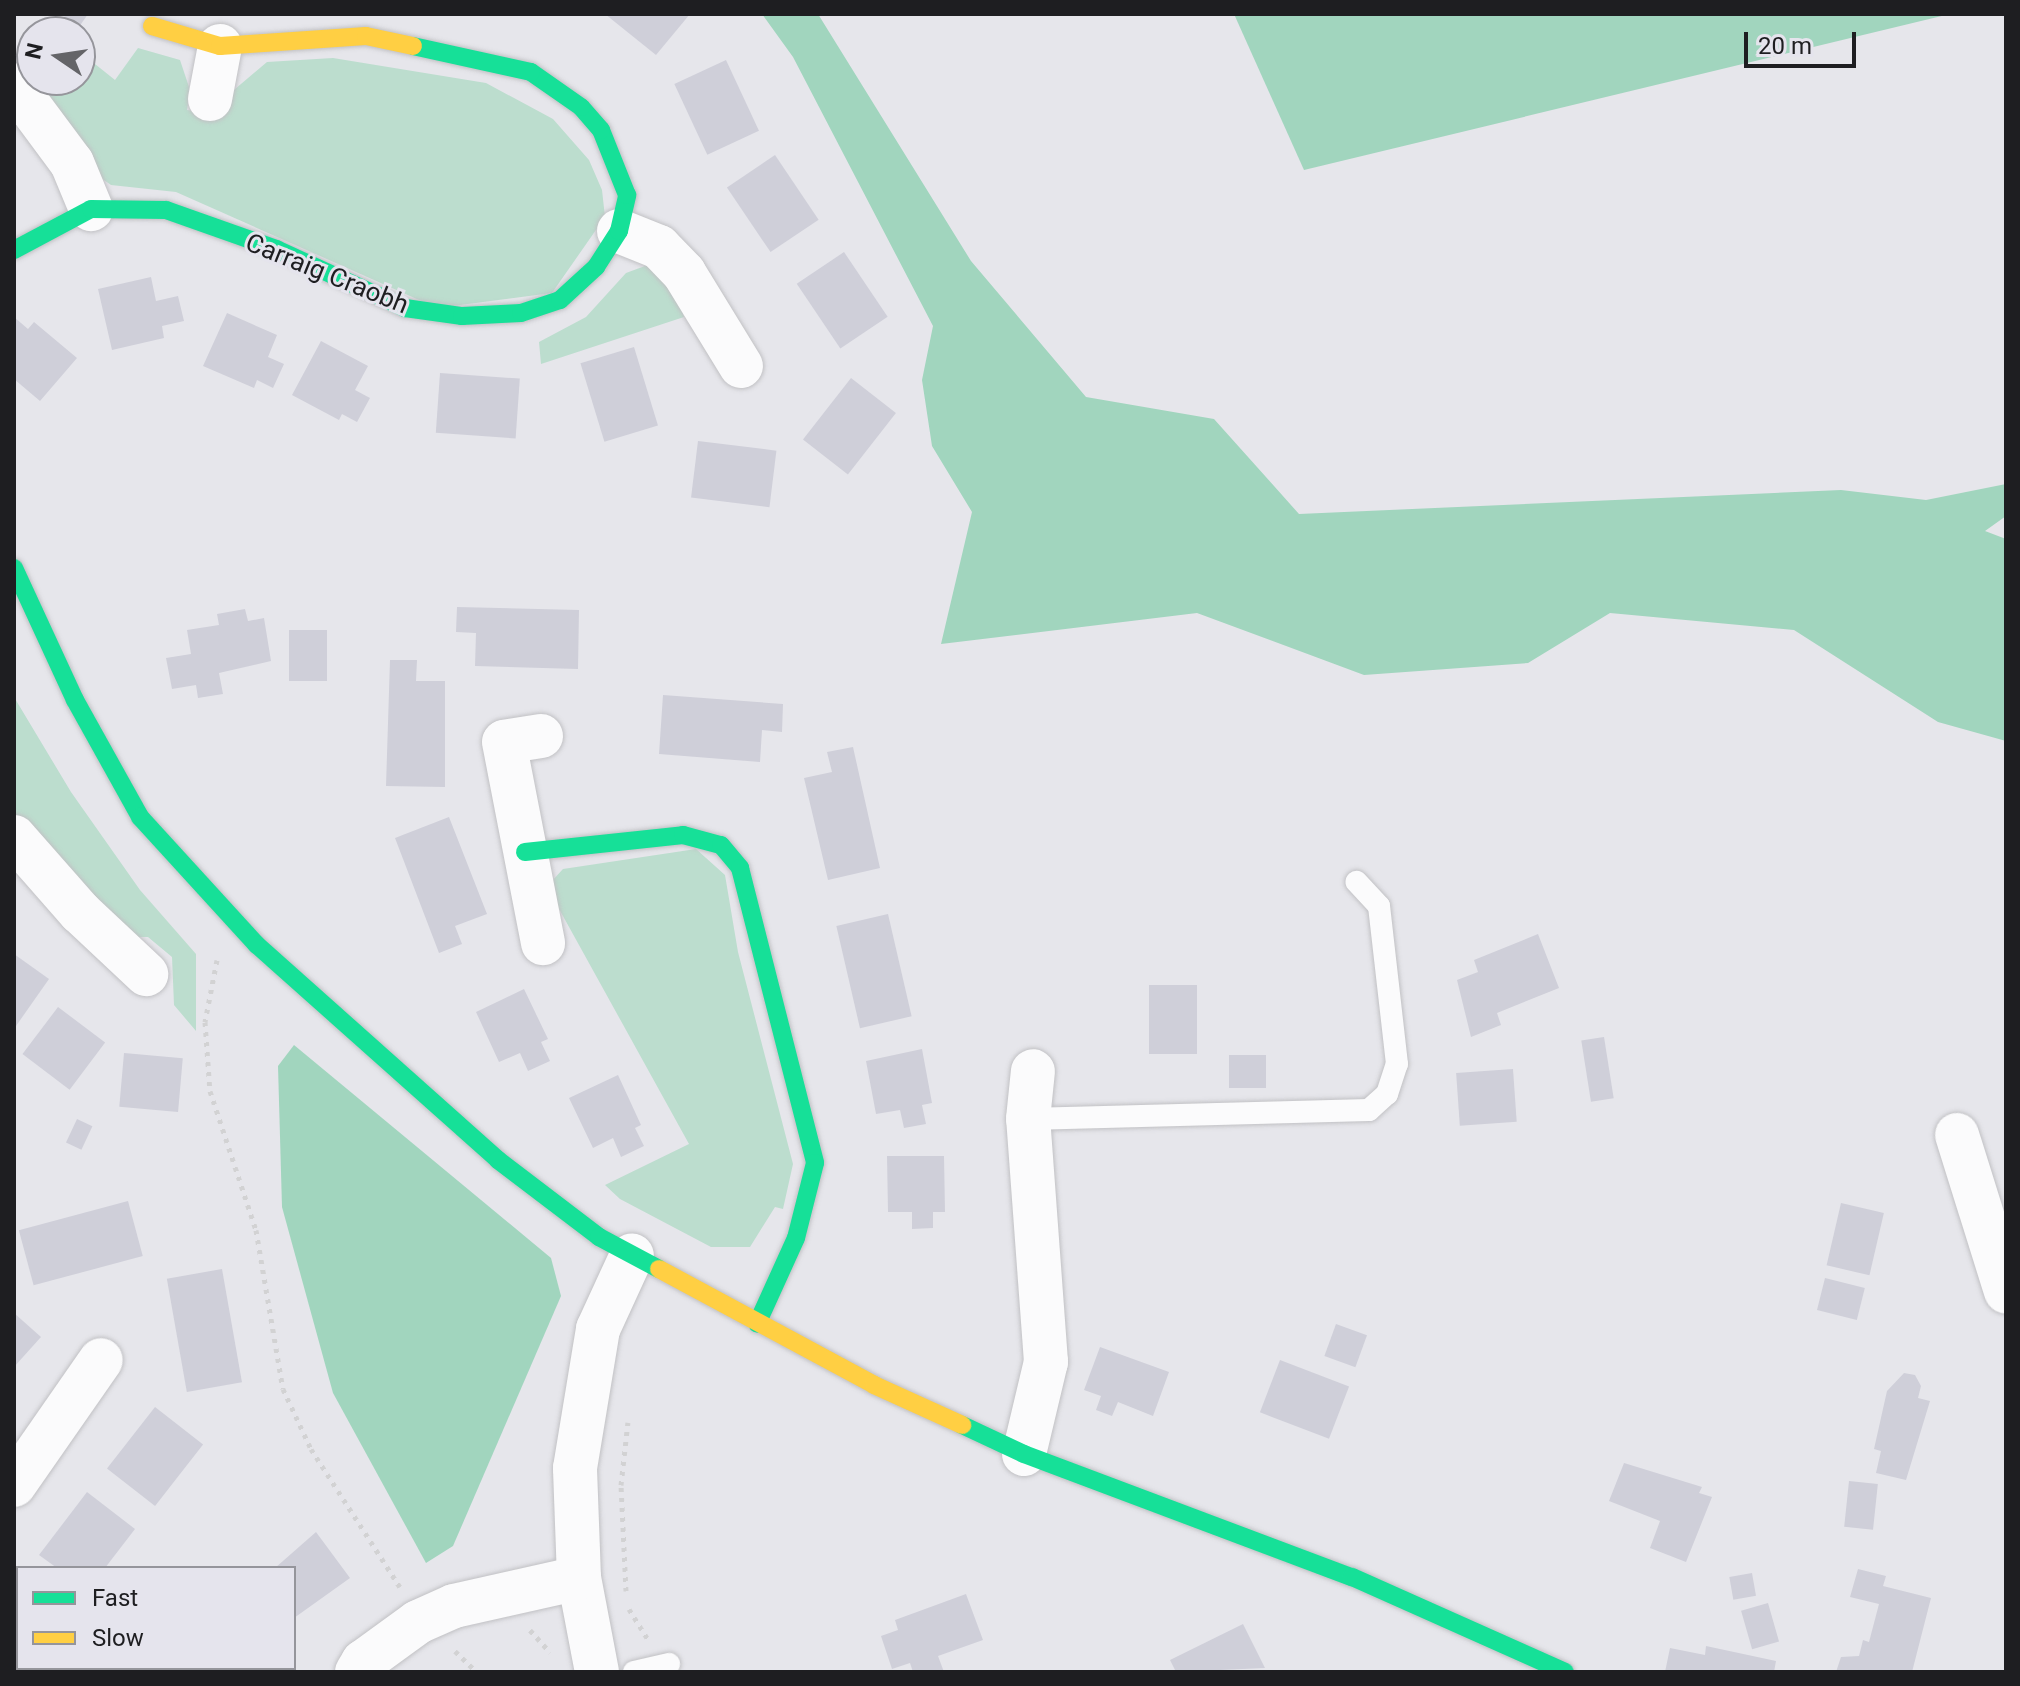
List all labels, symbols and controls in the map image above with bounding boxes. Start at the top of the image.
north arrow [16,16,96,96]
scale bar [1748,16,1860,66]
text: 20 m [1758,32,1812,60]
text: N [20,41,48,61]
street label: Carraig Craobh [241,227,413,321]
legend [16,1566,296,1670]
text: Fast [92,1584,138,1612]
text: Slow [92,1624,144,1652]

